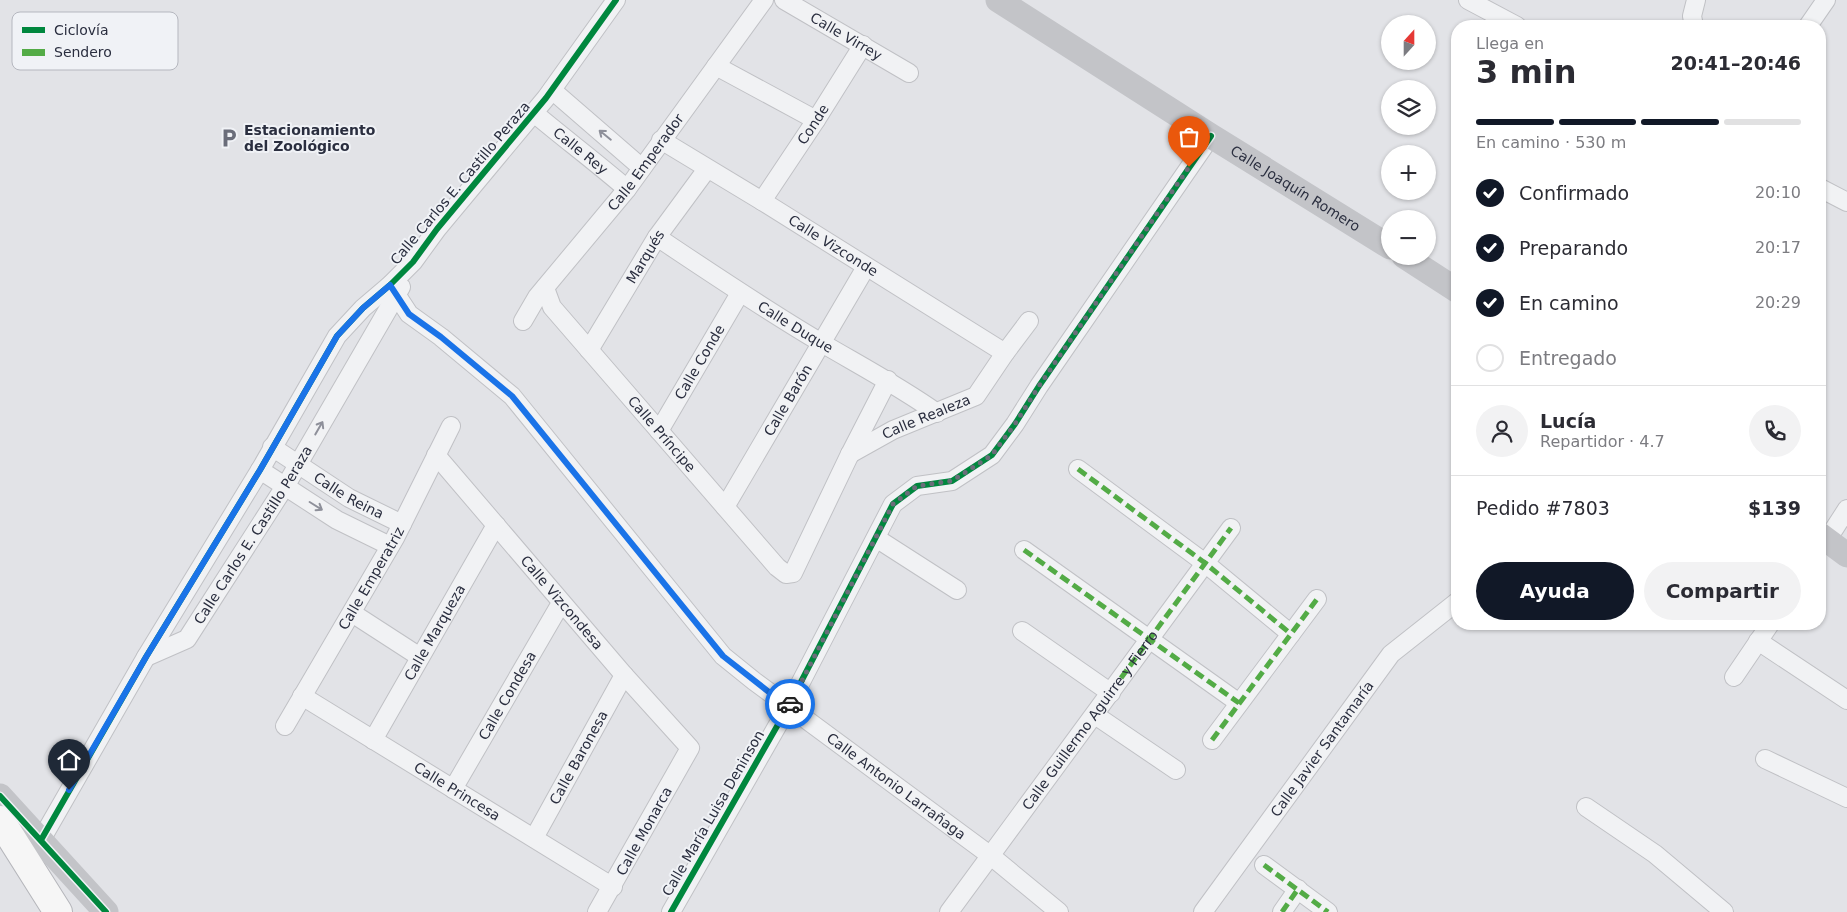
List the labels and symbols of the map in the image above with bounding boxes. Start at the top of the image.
street label: Calle Virrey [807,9,885,63]
legend [12,12,178,70]
north arrow [1381,15,1436,70]
text: Ciclovía [54,22,109,38]
text: Sendero [54,44,112,60]
street label: Calle Carlos E. Castillo Peraza [387,98,533,268]
street label: Conde [794,101,832,148]
street label: Calle Emperador [604,110,687,214]
pin [1168,116,1210,167]
place label: Estacionamiento del Zoológico [244,122,376,154]
street label: Calle Rey [550,124,611,178]
parking icon: Estacionamiento del Zoológico [218,127,240,149]
one-way arrow [599,130,612,141]
street label: Calle Joaquín Romero [1228,142,1363,235]
street label: Calle Vizconde [786,212,881,279]
street label: Marqués [623,227,668,286]
street label: Calle Duque [755,298,836,356]
street label: Calle Conde [671,322,728,402]
street label: Calle Barón [761,361,815,439]
street label: Calle Realeza [879,391,973,442]
street label: Calle Príncipe [625,393,699,475]
one-way arrow [314,421,324,435]
street label: Calle Carlos E. Castillo Peraza [191,443,315,627]
street label: Calle Reina [311,469,386,522]
one-way arrow [308,502,322,512]
street label: Calle Emperatriz [335,524,407,633]
street label: Calle Vizcondesa [518,552,607,653]
street label: Calle Marqueza [401,582,468,683]
street label: Calle Guillermo Aguirre y Fierro [1019,627,1161,813]
street label: Calle Condesa [475,648,539,743]
street label: Calle Javier Santamaría [1267,678,1377,820]
courier [765,679,815,729]
street label: Calle Baronesa [546,708,611,807]
street label: Calle María Luisa Deninson [659,727,767,899]
street label: Calle Antonio Larrañaga [824,730,969,843]
pin [48,739,90,790]
street label: Calle Princesa [411,759,503,824]
street label: Calle Monarca [613,784,675,878]

